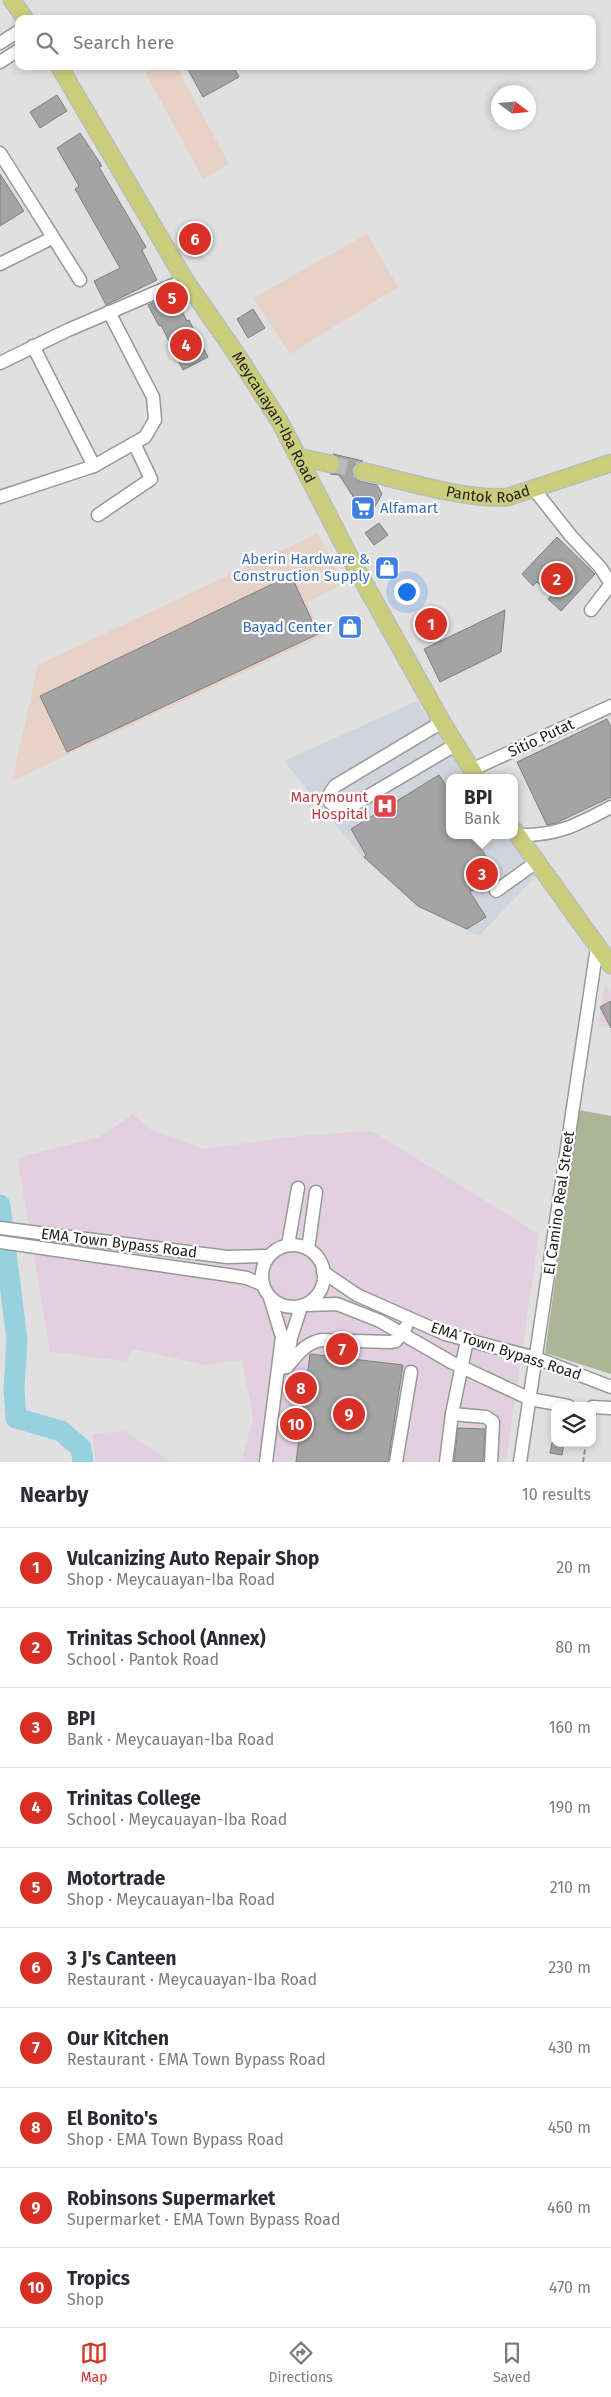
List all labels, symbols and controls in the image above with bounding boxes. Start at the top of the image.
search box [15,15,596,70]
icon: search [33,29,61,57]
text: Search here [73,31,174,54]
north arrow [491,85,536,130]
pin: 6 [179,220,211,258]
pin: 5 [156,279,188,317]
pin: 4 [170,326,202,364]
street label: Meycauayan-Iba Road [228,348,319,486]
street label: Pantok Road [444,481,532,507]
supermarket icon: Alfamart [350,495,376,521]
place label: Alfamart [380,499,439,517]
place label: Aberin Hardware & Construction Supply [233,550,371,585]
shop icon: Aberin Hardware & Construction Supply [374,555,400,581]
pin: 2 [541,560,573,598]
your location [394,579,420,605]
pin: 1 [415,605,447,643]
shop icon: Bayad Center [337,614,363,640]
place label: Bayad Center [242,618,332,636]
street label: Sitio Putat [505,715,577,761]
popup [446,774,518,839]
text: BPI [464,786,493,809]
place label: Marymount Hospital [290,788,369,823]
hospital icon: Marymount Hospital [372,793,398,819]
text: Bank [464,809,500,828]
pin: 3 [466,855,498,893]
street label: El Camino Real Street [540,1129,578,1276]
street label: EMA Town Bypass Road [40,1224,198,1262]
street label: EMA Town Bypass Road [428,1318,584,1384]
pin: 7 [326,1330,358,1368]
pin: 8 [285,1369,317,1407]
pin: 9 [333,1395,365,1433]
map controls [551,1402,596,1447]
button: layers [551,1402,596,1447]
pin: 10 [280,1405,312,1443]
text: Nearby [20,1482,88,1508]
text: 10 results [522,1485,591,1504]
text: Vulcanizing Auto Repair Shop [67,1547,319,1570]
text: 1 [32,1558,40,1577]
text: 20 m [556,1558,591,1577]
text: Shop · Meycauayan-Iba Road [67,1570,275,1589]
text: Trinitas School (Annex) [67,1627,266,1650]
text: 2 [32,1638,40,1657]
text: 80 m [555,1638,591,1657]
text: School · Pantok Road [67,1650,219,1669]
text: BPI [67,1707,96,1730]
text: 3 [32,1718,40,1737]
text: 160 m [549,1718,591,1737]
text: Bank · Meycauayan-Iba Road [67,1730,274,1749]
text: Trinitas College [67,1787,201,1810]
text: 4 [31,1798,41,1817]
text: 190 m [549,1798,591,1817]
text: School · Meycauayan-Iba Road [67,1810,287,1829]
text: Motortrade [67,1867,165,1890]
text: 5 [32,1878,40,1897]
text: 210 m [550,1878,591,1897]
text: Shop · Meycauayan-Iba Road [67,1890,275,1909]
text: 3 J's Canteen [67,1947,176,1970]
text: 6 [31,1958,41,1977]
text: 230 m [548,1958,591,1977]
text: Restaurant · Meycauayan-Iba Road [67,1970,317,1989]
text: Our Kitchen [67,2027,169,2050]
text: 7 [32,2038,40,2057]
text: 430 m [548,2038,591,2057]
text: Restaurant · EMA Town Bypass Road [67,2050,326,2069]
text: El Bonito's [67,2107,158,2130]
text: 8 [31,2118,41,2137]
text: 450 m [548,2118,591,2137]
text: Shop · EMA Town Bypass Road [67,2130,284,2149]
text: Robinsons Supermarket [67,2187,275,2210]
text: 9 [32,2198,40,2217]
text: 460 m [547,2198,591,2217]
text: Supermarket · EMA Town Bypass Road [67,2210,341,2229]
text: Tropics [67,2267,130,2290]
text: 10 [28,2278,44,2297]
text: 470 m [549,2278,591,2297]
text: Shop [67,2290,104,2309]
tab: Map [80,2339,108,2386]
tab: Directions [268,2339,333,2386]
tab: Saved [493,2339,531,2386]

